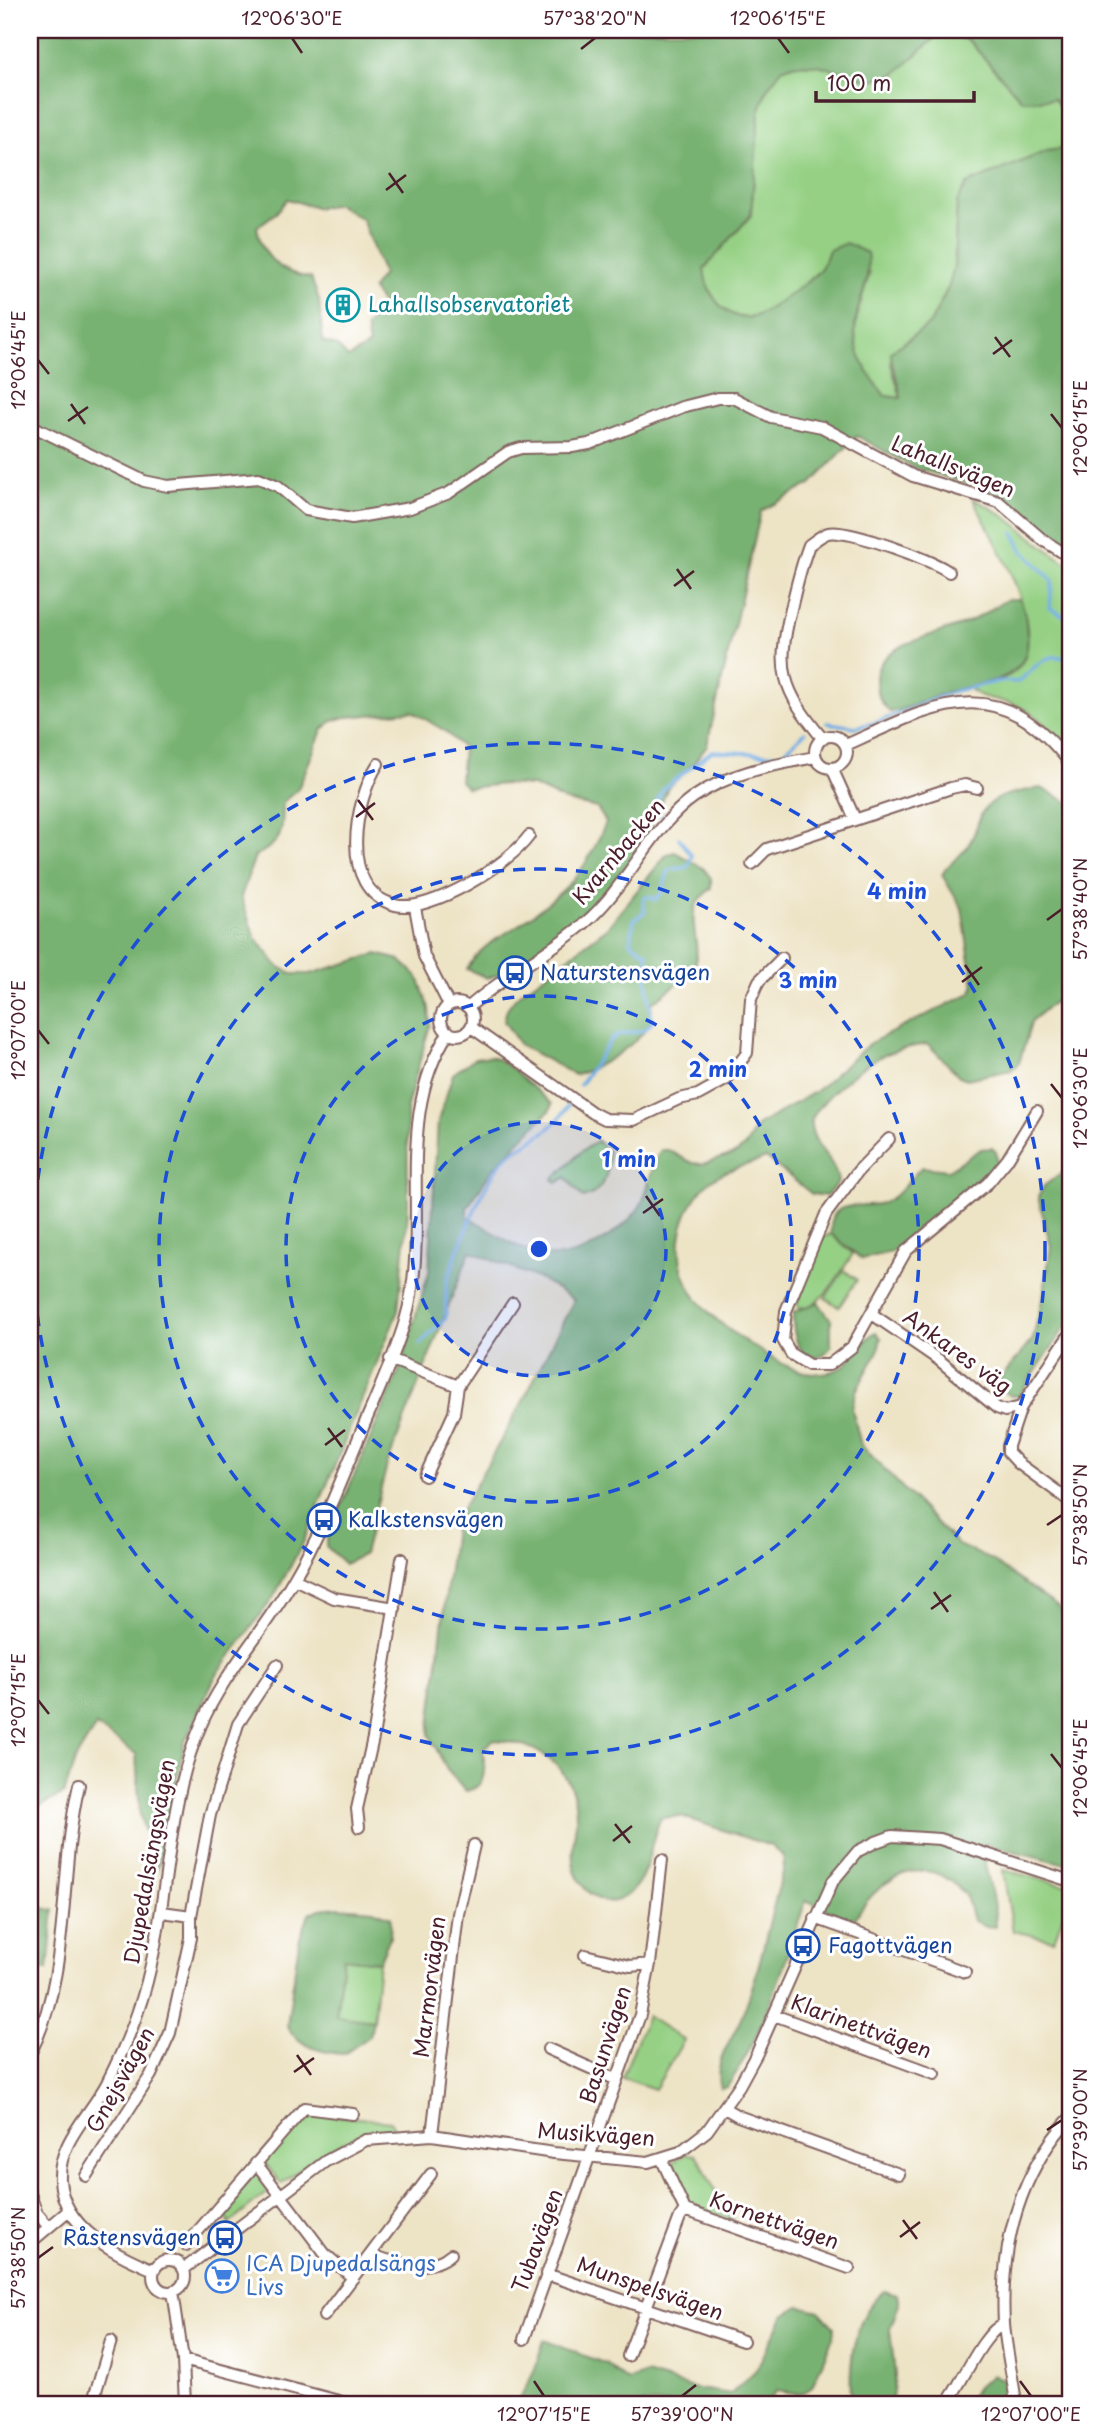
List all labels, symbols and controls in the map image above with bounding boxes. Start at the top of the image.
text: 12°06'30"E [241,4,343,31]
text: 57°38'20"N [543,4,647,31]
text: 12°06'15"E [730,4,826,31]
scale bar [816,60,974,104]
text: 100 m [827,66,891,98]
building icon: Lahallsobservatoriet [324,286,362,324]
place label: Lahallsobservatoriet [368,287,570,319]
text: 12°06'45"E [4,310,31,410]
text: 12°06'15"E [1066,380,1093,476]
street label: Lahallsvägen [887,426,1020,504]
street label: Kvarnbacken [563,790,672,911]
text: 57°38'40"N [1066,857,1093,961]
text: 4 min [867,874,927,906]
bus stop icon: Naturstensvägen [496,954,534,992]
place label: Naturstensvägen [540,955,710,987]
text: 3 min [778,963,838,995]
text: 12°07'00"E [4,980,31,1080]
text: 12°06'30"E [1066,1047,1093,1149]
text: 2 min [689,1052,747,1084]
text: 1 min [602,1142,656,1174]
centre of rings [527,1237,551,1261]
street label: Ankares väg [897,1300,1019,1401]
text: 57°38'50"N [1066,1464,1093,1566]
bus stop icon: Kalkstensvägen [305,1501,343,1539]
place label: Kalkstensvägen [348,1502,504,1534]
text: 12°07'15"E [4,1653,31,1747]
text: 12°06'45"E [1066,1718,1093,1818]
street label: Djupedalsängsvägen [114,1757,182,1967]
street label: Marmorvägen [403,1914,453,2059]
bus stop icon: Fagottvägen [784,1927,822,1965]
place label: Fagottvägen [828,1928,953,1960]
street label: Basunvägen [570,1981,638,2107]
street label: Klarinettvägen [787,1985,937,2065]
street label: Gnejsvägen [77,2020,162,2138]
text: 57°39'00"N [1066,2068,1093,2172]
street label: Musikvägen [536,2113,656,2153]
street label: Kornettvägen [706,2182,844,2256]
street label: Tubavägen [503,2184,570,2297]
text: 57°38'50"N [4,2207,31,2309]
bus stop icon: Råstensvägen [206,2219,244,2257]
place label: Råstensvägen [63,2220,201,2252]
place label: ICA Djupedalsängs Livs [246,2246,436,2302]
street label: Munspelsvägen [573,2247,728,2327]
supermarket icon: ICA Djupedalsängs Livs [203,2257,241,2295]
text: 12°07'15"E [497,2400,591,2427]
text: 57°39'00"N [630,2400,734,2427]
text: 12°07'00"E [981,2400,1081,2427]

